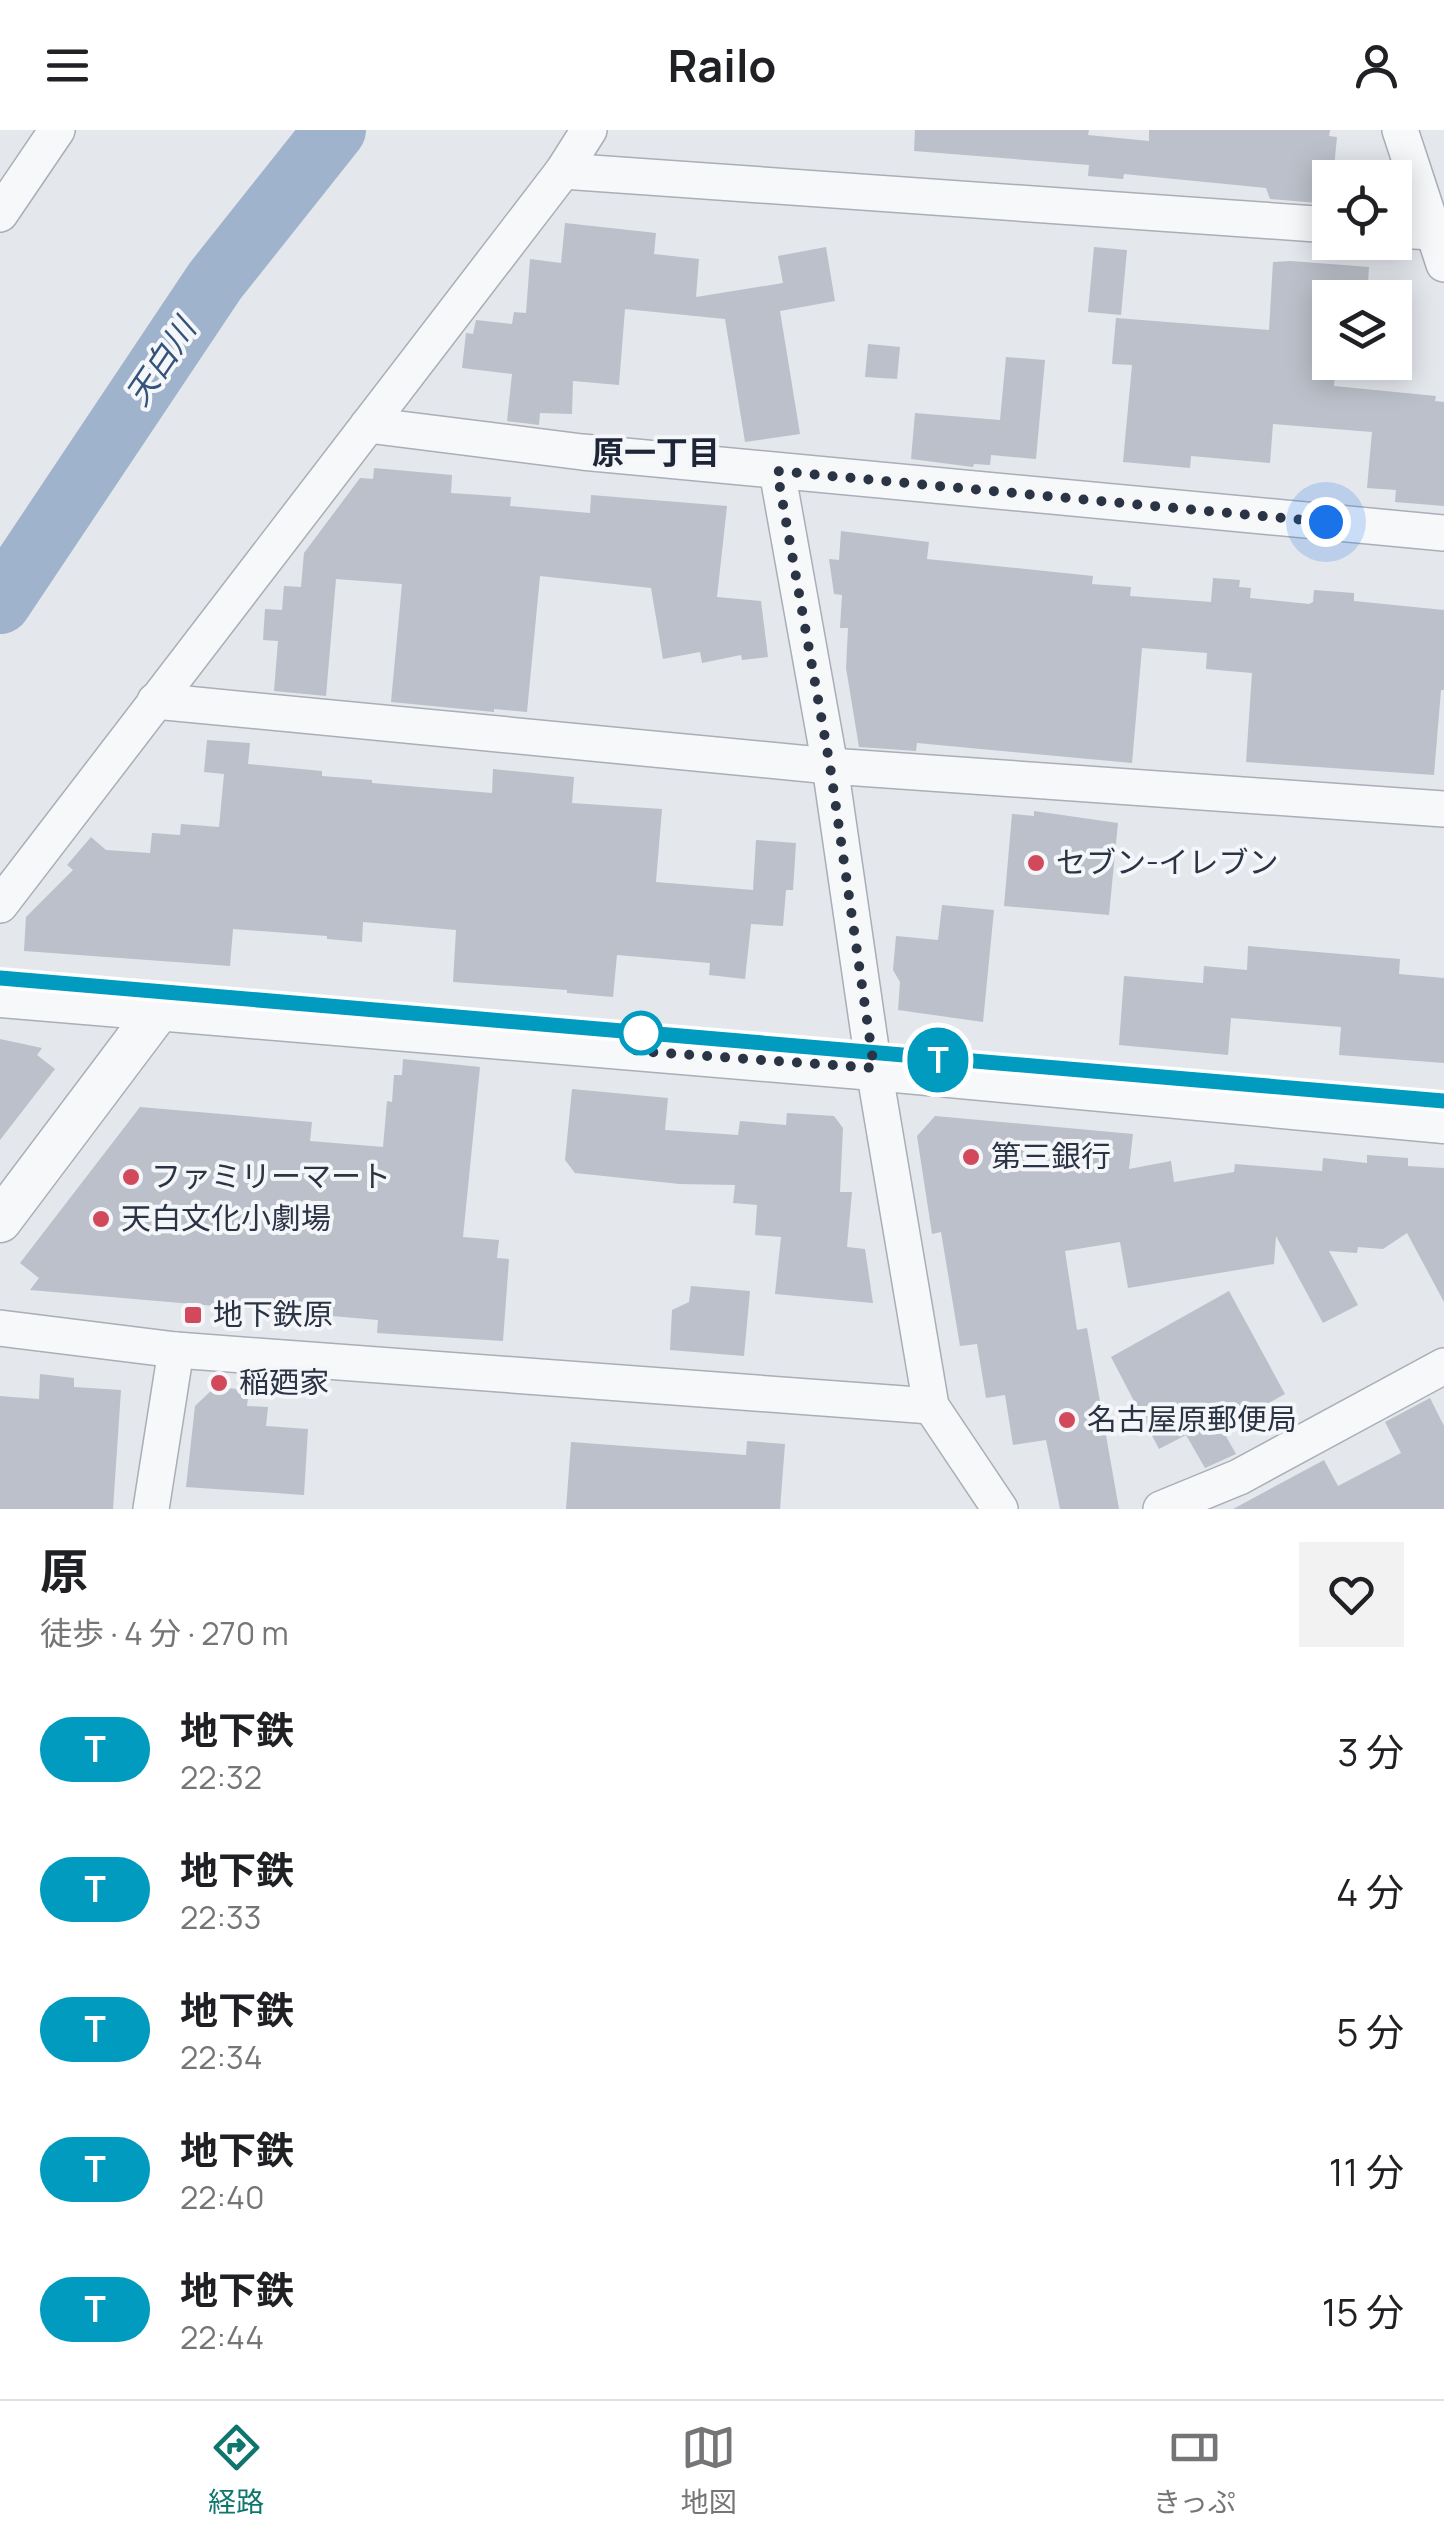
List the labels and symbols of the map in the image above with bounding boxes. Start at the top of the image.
water label: 天白川 [115,307,207,414]
district label: 原一丁目 [592,430,720,474]
your location [1301,497,1351,547]
place label: セブン-イレブン [1056,841,1279,882]
marker: セブン-イレブン [1025,852,1047,874]
unlabelled marker [620,1012,662,1054]
line badge: T [906,1028,970,1092]
place label: 第三銀行 [991,1135,1111,1176]
marker: 第三銀行 [960,1146,982,1168]
place label: ファミリーマート [151,1155,391,1196]
marker: ファミリーマート [120,1166,142,1188]
place label: 天白文化小劇場 [121,1197,331,1238]
marker: 天白文化小劇場 [90,1208,112,1230]
place label: 地下鉄原 [213,1293,333,1334]
marker: 地下鉄原 [182,1304,204,1326]
place label: 稲廼家 [239,1361,329,1402]
marker: 稲廼家 [208,1372,230,1394]
place label: 名古屋原郵便局 [1087,1398,1297,1439]
marker: 名古屋原郵便局 [1056,1409,1078,1431]

